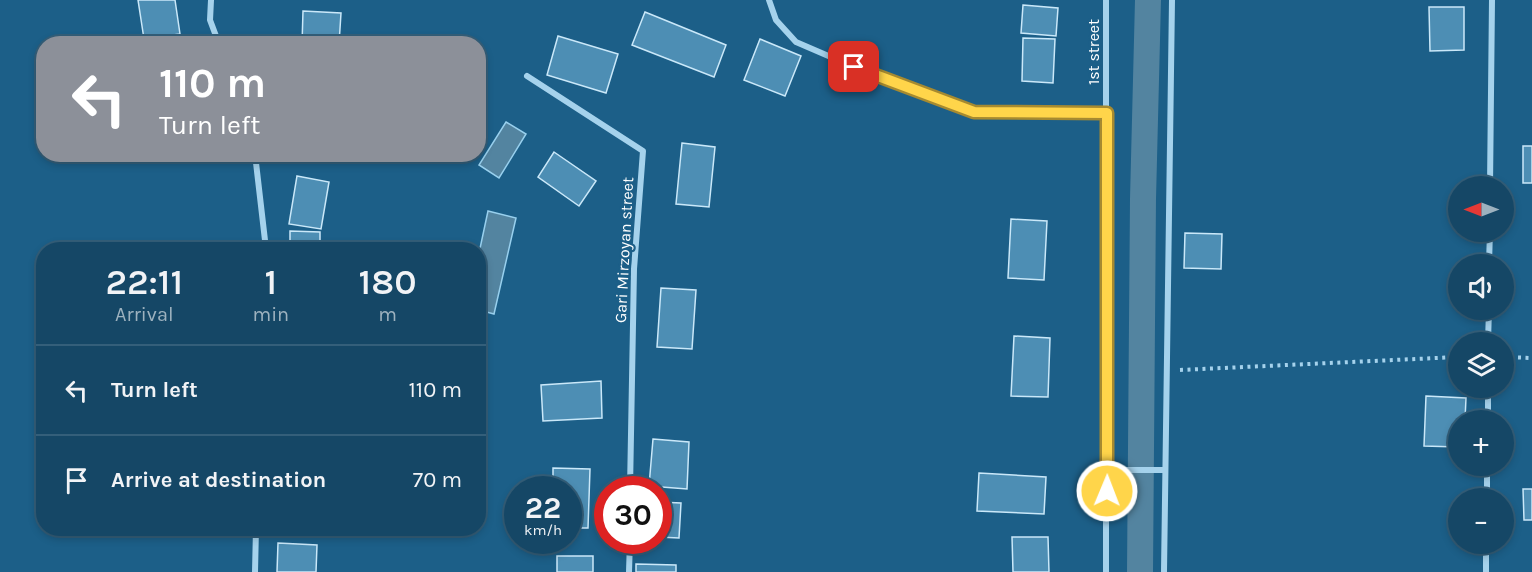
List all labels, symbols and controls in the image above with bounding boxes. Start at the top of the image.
street label: 1st street [1084,19,1103,85]
pin [828,41,879,92]
icon: arrive [837,50,870,83]
text: 110 m [159,58,266,108]
icon: left [60,60,138,138]
text: Turn left [159,109,260,141]
street label: Gari Mirzoyan street [611,176,637,324]
north arrow [1448,176,1514,242]
map controls [1448,176,1514,554]
button: sound [1448,254,1514,320]
text: 22:11 [105,261,183,303]
text: 1 [265,261,277,303]
text: 180 [359,261,417,303]
text: Arrival [115,303,174,326]
text: min [252,303,289,326]
text: m [378,303,397,326]
button: layers [1448,332,1514,398]
icon: left [60,374,93,407]
text: Turn left [111,377,198,403]
text: 110 m [409,377,462,403]
button: + [1448,410,1514,476]
position arrow [1075,459,1139,523]
icon: arrive [60,464,93,497]
text: Arrive at destination [111,467,326,493]
text: 70 m [413,467,462,493]
speed limit sign: 30 [594,476,672,554]
button: − [1448,488,1514,554]
text: 22 [525,490,561,526]
text: km/h [524,521,562,539]

